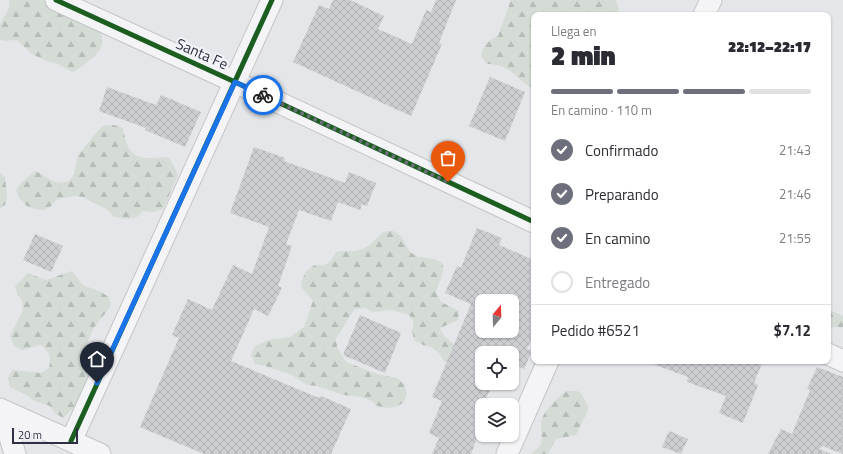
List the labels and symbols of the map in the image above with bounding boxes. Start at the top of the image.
street label: Santa Fe [172,32,232,75]
courier [243,75,283,115]
pin [431,141,465,182]
north arrow [475,294,519,338]
pin [80,342,114,383]
scale bar [12,426,78,445]

